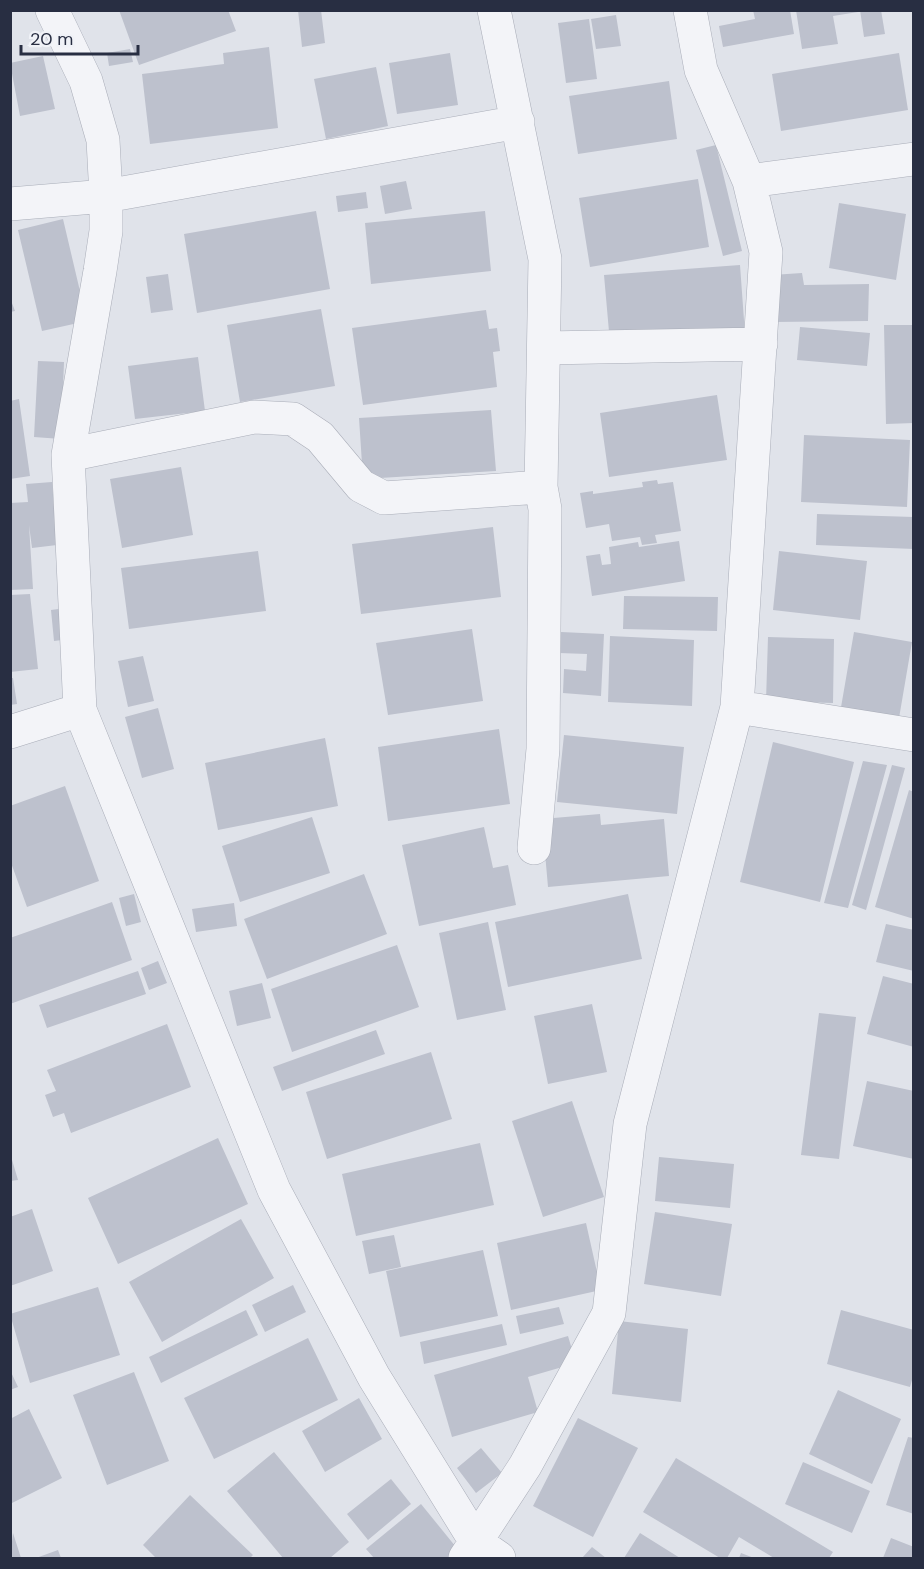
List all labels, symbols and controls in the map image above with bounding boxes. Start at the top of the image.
scale bar [21,18,138,56]
text: 20 m [30,27,73,51]

